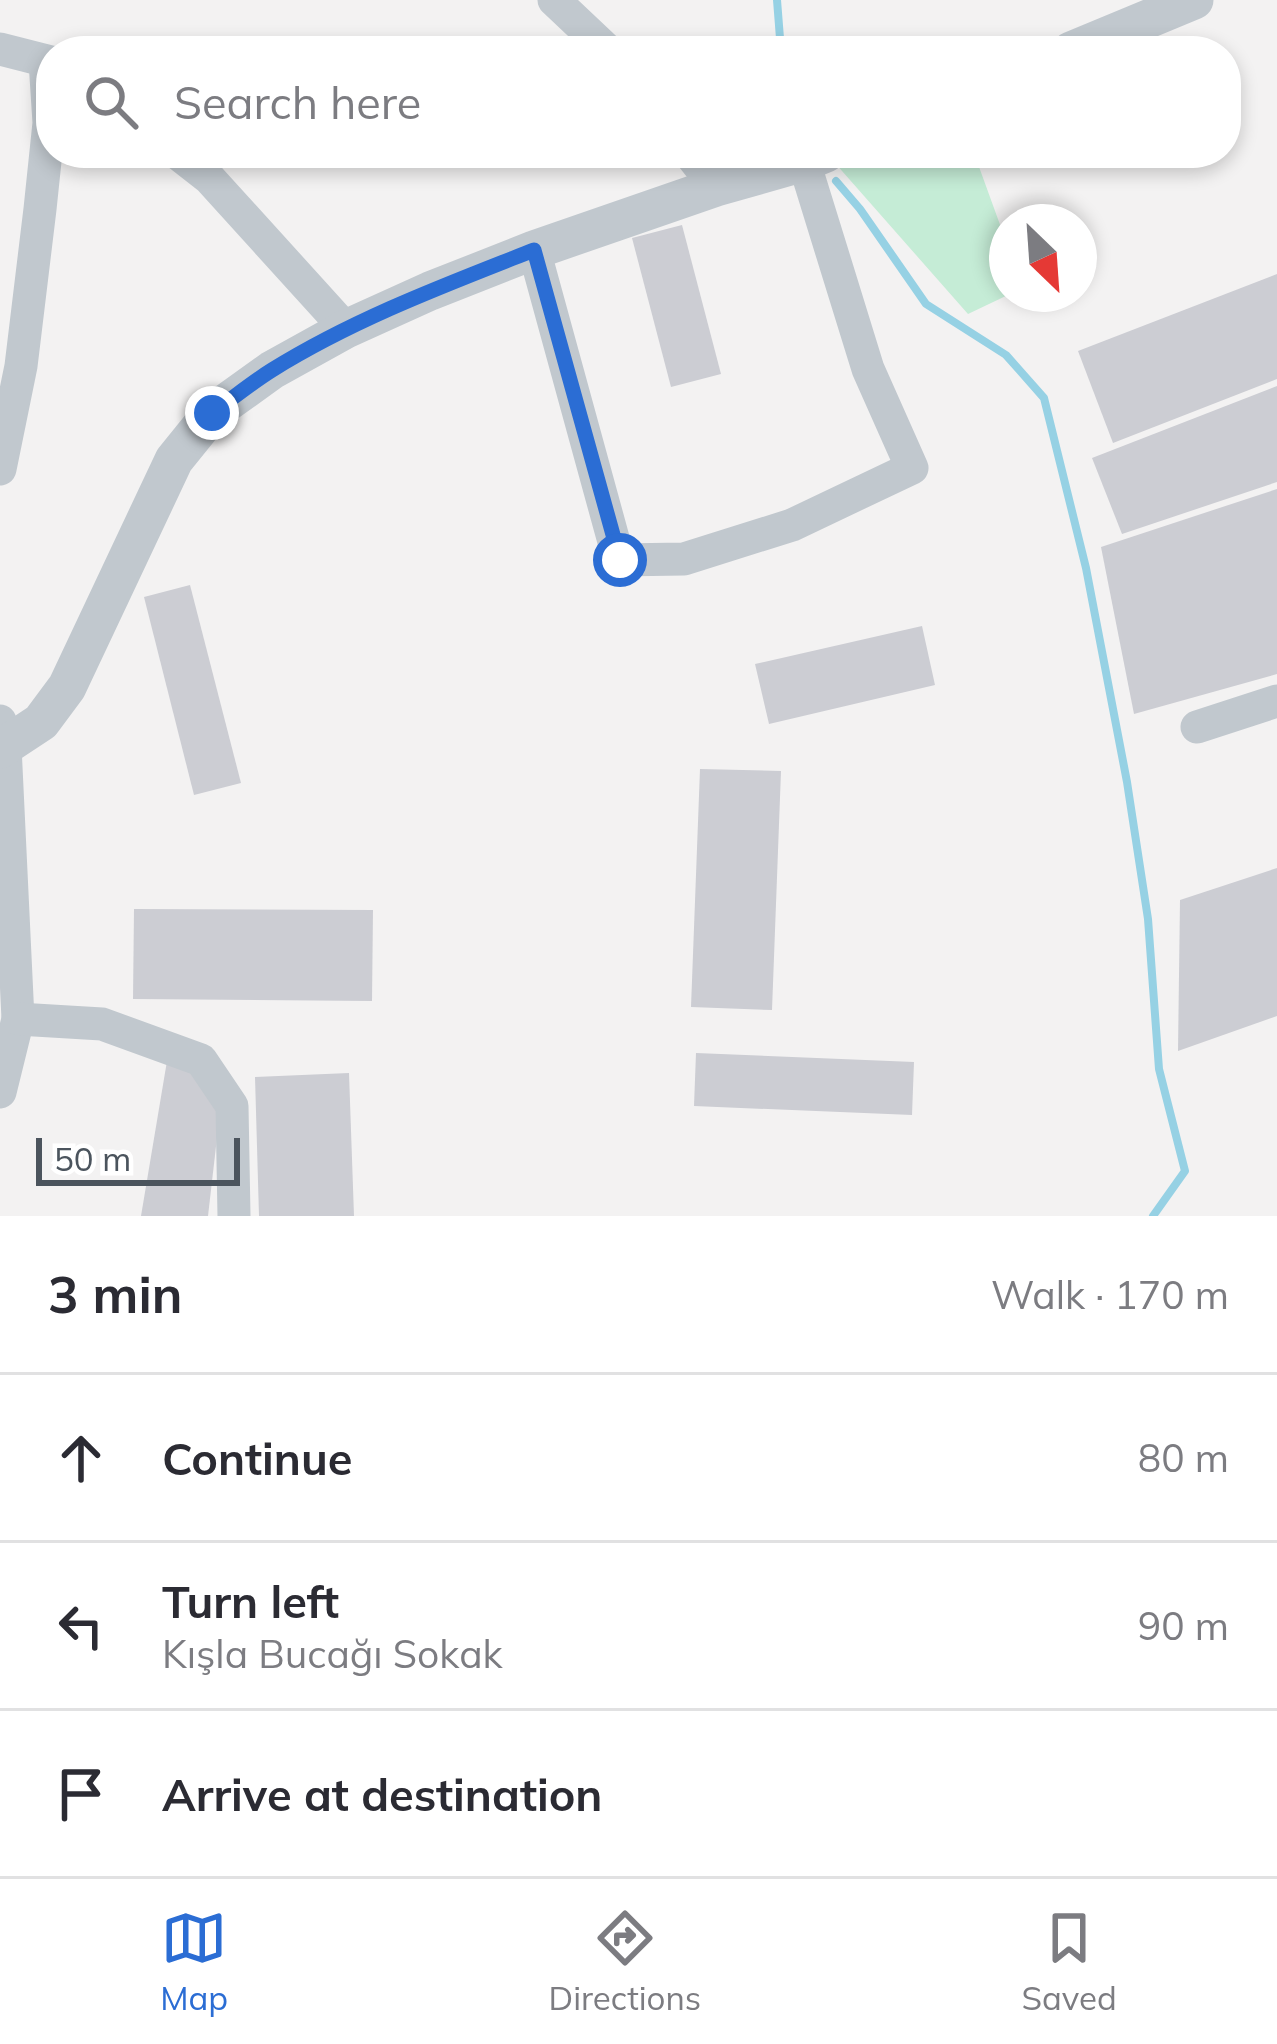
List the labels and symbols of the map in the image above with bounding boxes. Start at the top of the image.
north arrow [989,204,1097,312]
route end [185,386,239,440]
route start [593,533,647,587]
scale bar [36,1132,240,1185]

